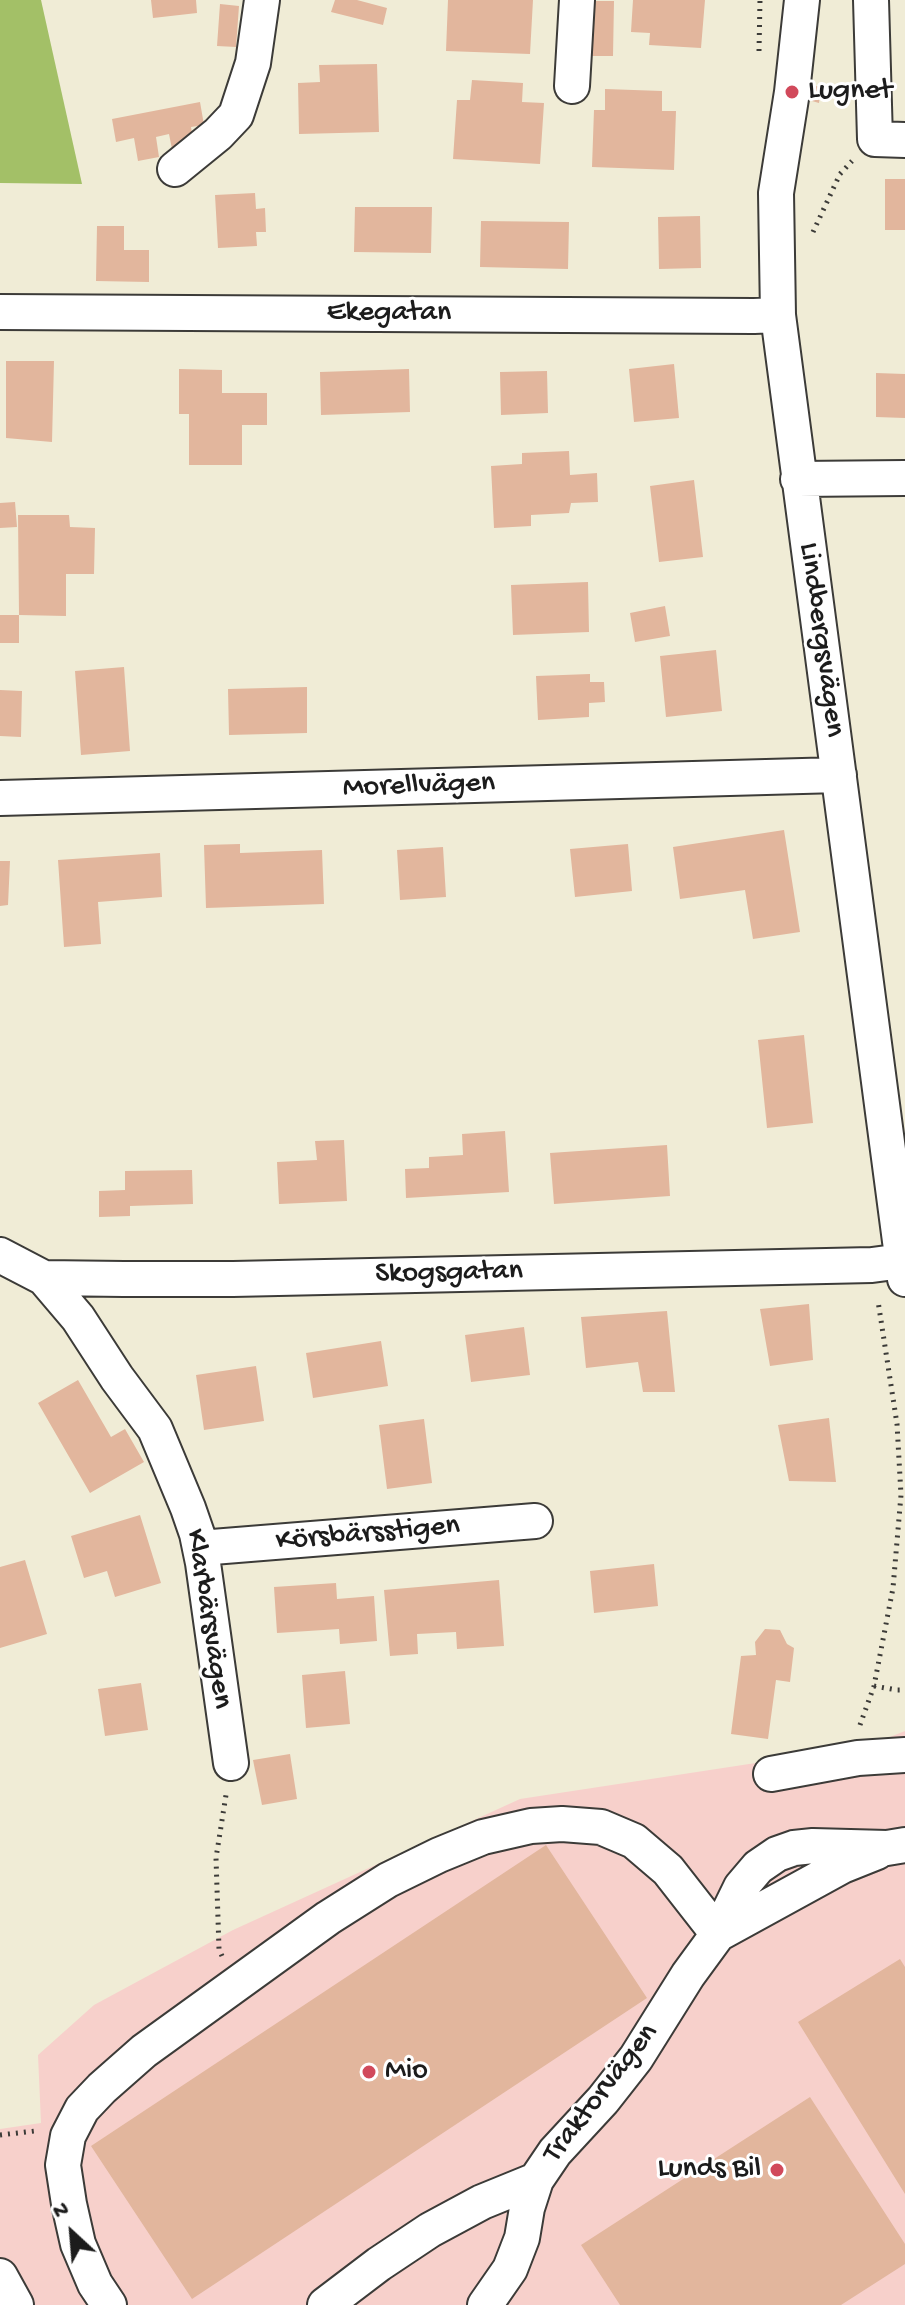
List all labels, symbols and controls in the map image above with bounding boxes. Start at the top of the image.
place label: Lugnet [808,74,892,110]
marker: Lugnet [783,83,801,101]
street label: Ekegatan [327,296,451,332]
street label: Lindbergsvägen [789,540,851,740]
street label: Morellvägen [342,766,496,808]
street label: Skogsgatan [375,1255,523,1293]
street label: Körsbärsstigen [275,1509,461,1561]
street label: Klarbärsvägen [175,1527,239,1711]
street label: Traktorvägen [536,2017,668,2171]
place label: Mio [385,2054,428,2090]
marker: Mio [360,2063,378,2081]
place label: Lunds Bil [658,2152,761,2188]
marker: Lunds Bil [768,2161,786,2179]
north arrow [32,2193,112,2273]
text: N [49,2197,74,2226]

